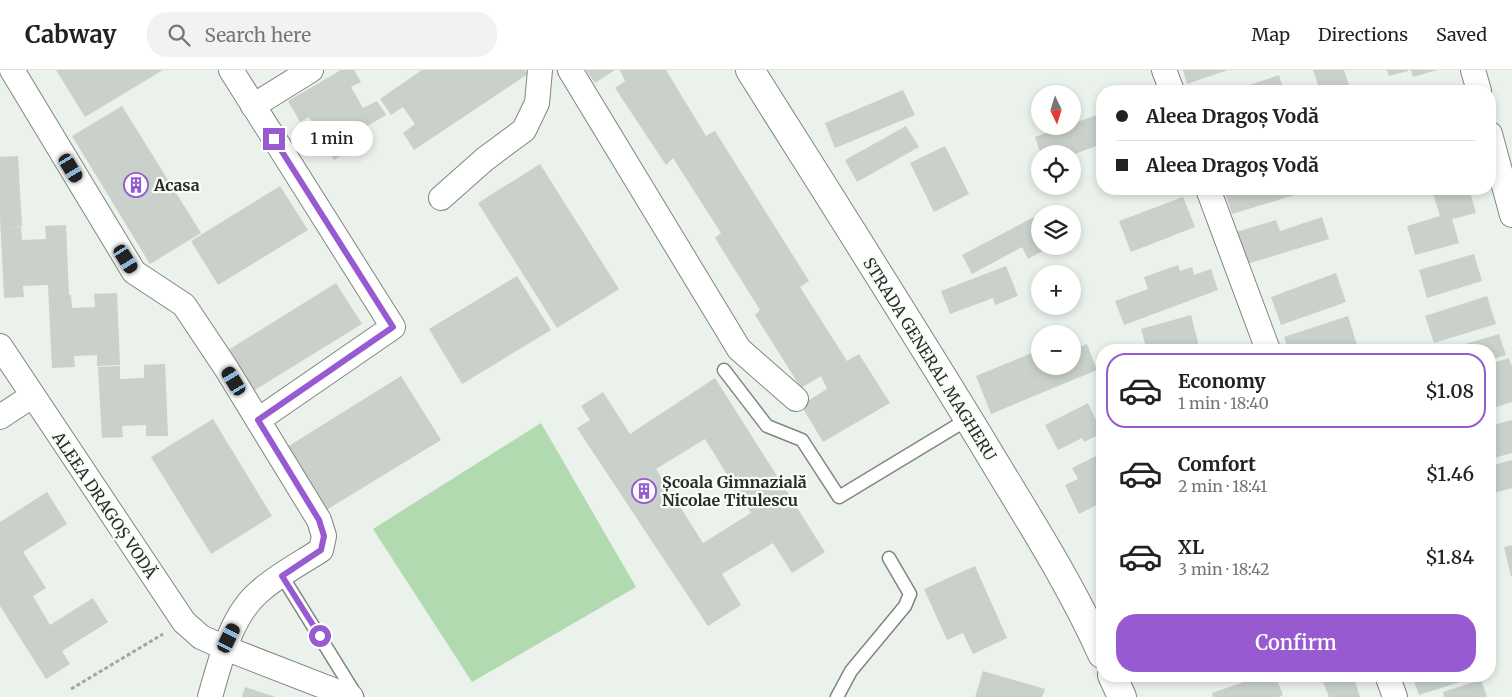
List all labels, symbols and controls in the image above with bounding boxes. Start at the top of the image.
search box [147,12,497,57]
text: Cabway [25,19,117,50]
icon: search [165,21,193,49]
text: Search here [205,23,311,47]
text: Map [1252,23,1290,46]
text: Directions [1318,23,1408,46]
text: Saved [1436,23,1487,46]
north arrow [1031,85,1081,135]
map controls [1031,85,1081,375]
text: Aleea Dragoș Vodă [1146,104,1319,128]
callout: 1 min [292,122,374,156]
route end [263,128,285,150]
text: 1 min [310,128,354,148]
button: locate [1031,145,1081,195]
car [56,151,85,185]
text: Aleea Dragoș Vodă [1146,153,1319,177]
building icon: Acasa [123,172,149,198]
place label: Acasa [153,175,200,195]
button: layers [1031,205,1081,255]
car [111,242,140,276]
street label: STRADA GENERAL MAGHERU [859,254,1001,464]
button: + [1031,265,1081,315]
button: − [1031,325,1081,375]
car [219,364,248,398]
icon: car [1118,368,1163,413]
text: Economy [1178,369,1266,393]
text: $1.08 [1425,379,1474,403]
text: 1 min · 18:40 [1178,393,1269,413]
street label: ALEEA DRAGOȘ VODĂ [47,427,162,583]
icon: car [1118,451,1163,496]
text: Comfort [1178,452,1256,476]
text: $1.46 [1426,462,1474,486]
place label: Școala Gimnazială Nicolae Titulescu [662,472,807,510]
text: 2 min · 18:41 [1178,476,1267,496]
building icon: Școala Gimnazială Nicolae Titulescu [631,478,657,504]
icon: car [1118,534,1163,579]
text: XL [1178,535,1204,559]
text: $1.84 [1425,545,1474,569]
text: 3 min · 18:42 [1178,559,1269,579]
button: Confirm [1116,614,1476,672]
car [215,621,242,655]
route start [309,625,331,647]

